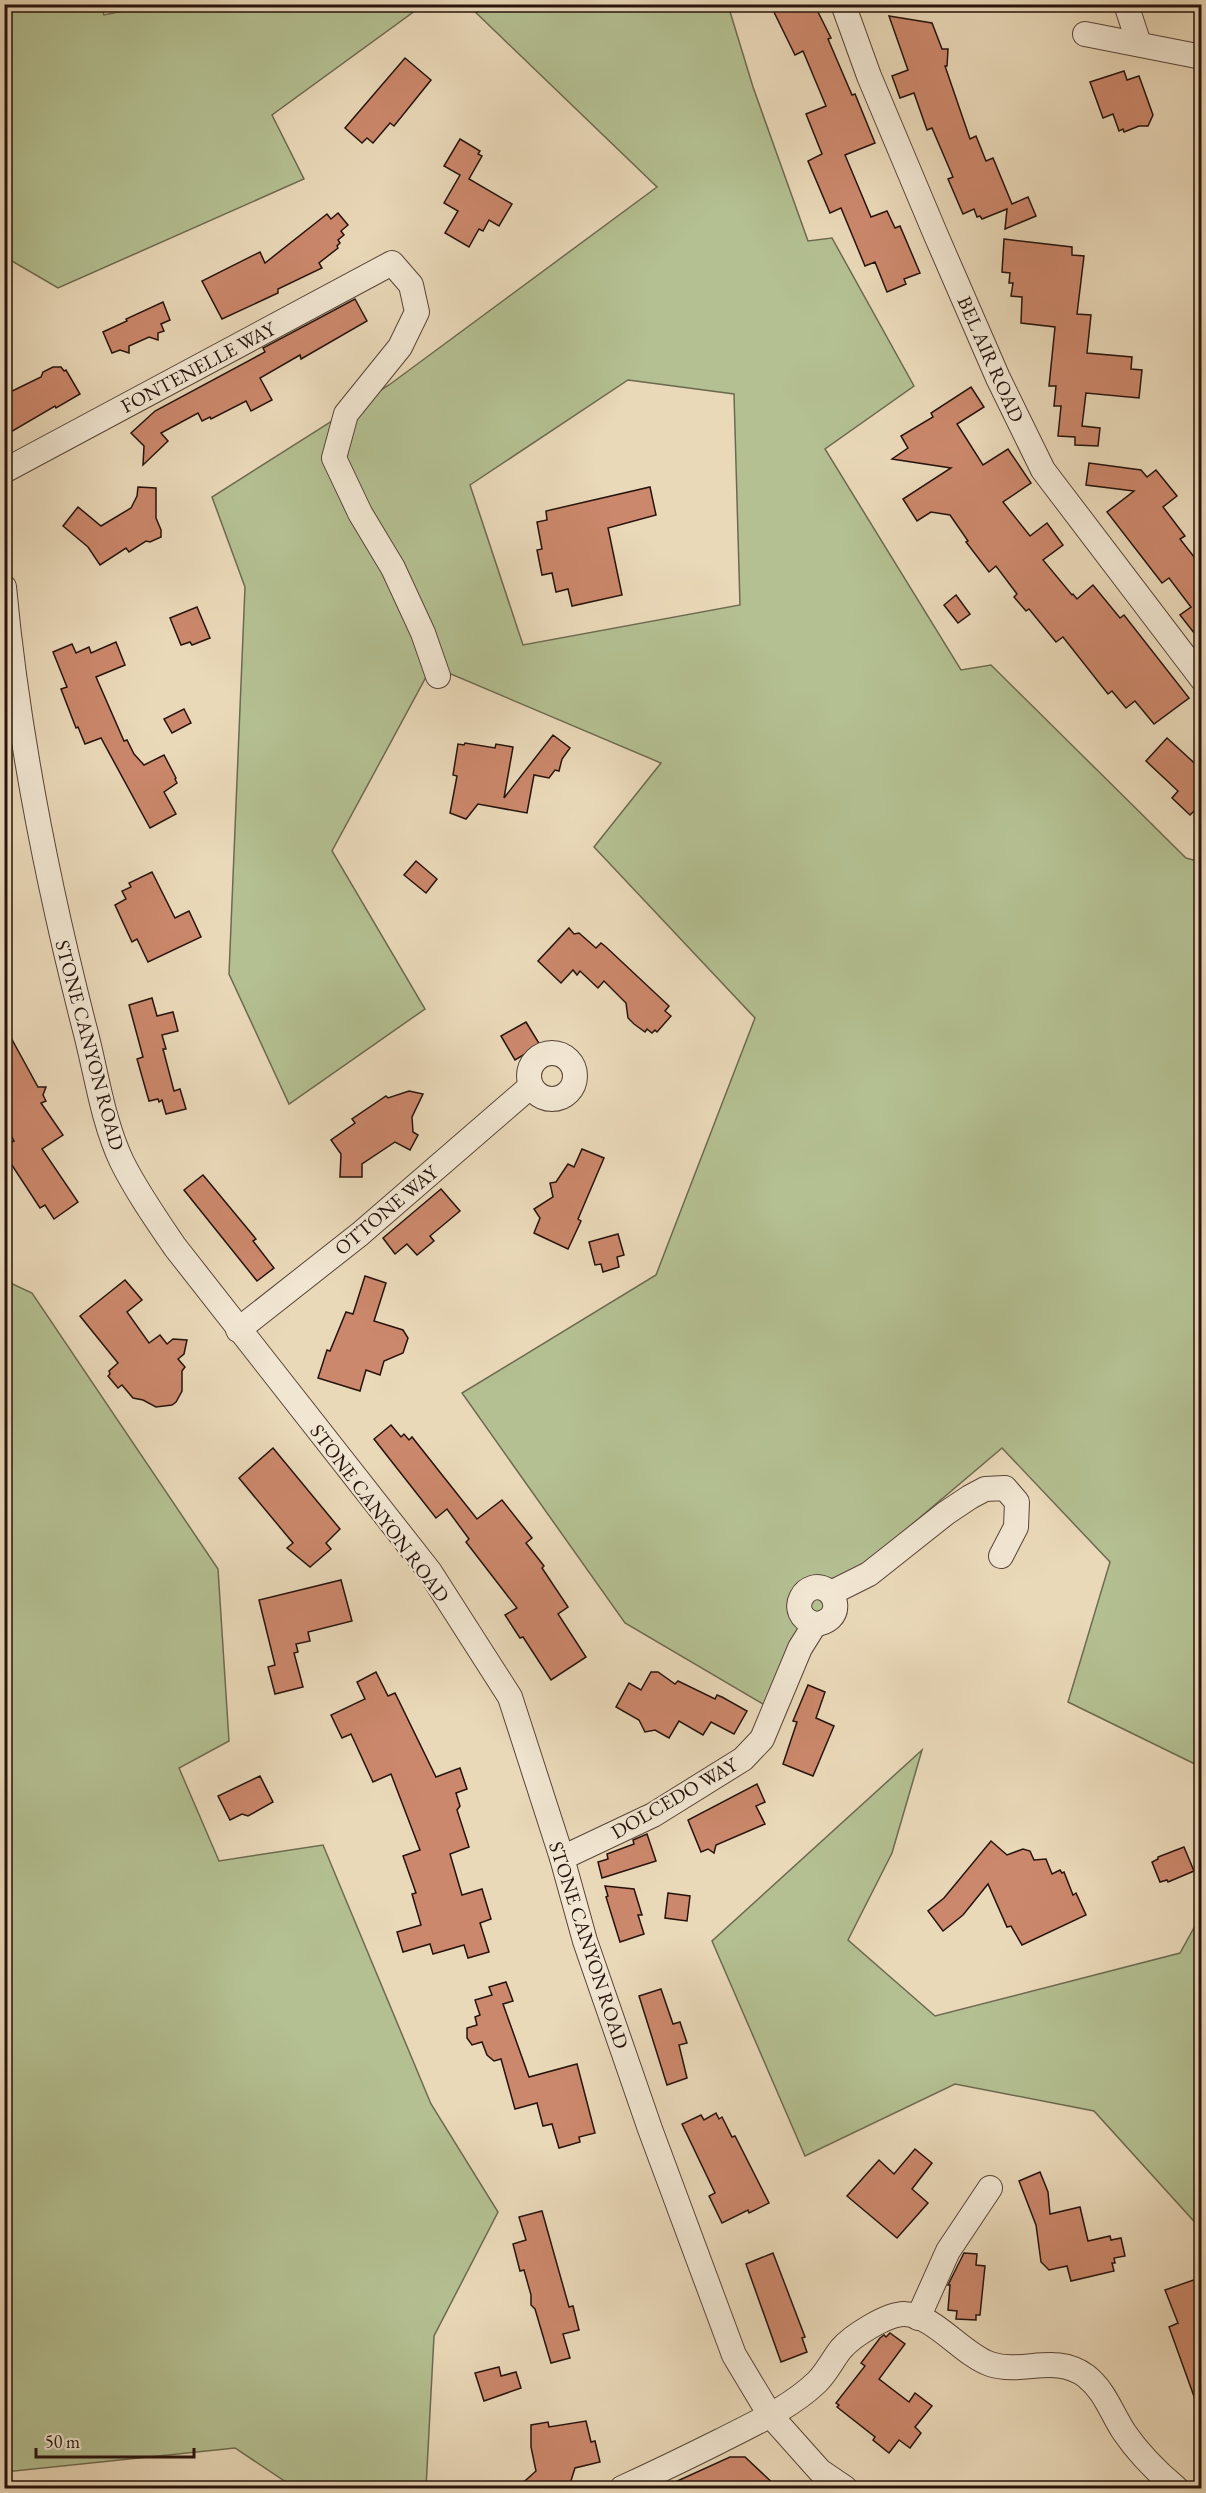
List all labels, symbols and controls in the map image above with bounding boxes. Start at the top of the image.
street label: BEL AIR ROAD [952,292,1030,426]
street label: FONTENELLE WAY [116,315,281,419]
street label: STONE CANYON ROAD [49,937,131,1153]
street label: OTTONE WAY [329,1158,444,1261]
street label: STONE CANYON ROAD [304,1419,456,1607]
street label: DOLCEDO WAY [606,1751,743,1845]
street label: STONE CANYON ROAD [543,1838,635,2052]
scale bar [36,2421,194,2459]
text: 50 m [45,2430,80,2453]

